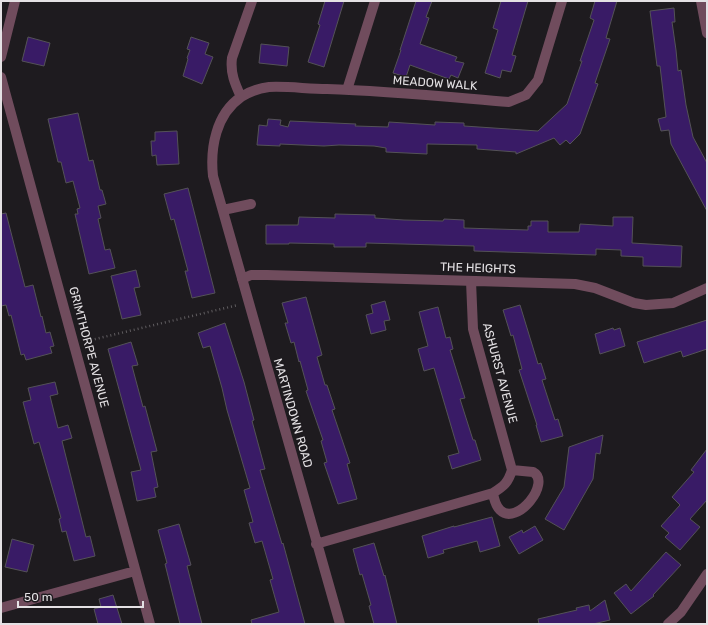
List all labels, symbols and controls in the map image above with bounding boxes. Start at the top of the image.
street label: MEADOW WALK [392,73,478,93]
street label: THE HEIGHTS [440,260,516,276]
street label: GRIMTHORPE AVENUE [66,285,112,409]
street label: ASHURST AVENUE [480,321,520,425]
street label: MARTINDOWN ROAD [271,357,315,469]
scale bar [18,583,143,609]
text: 50 m [24,590,52,604]

